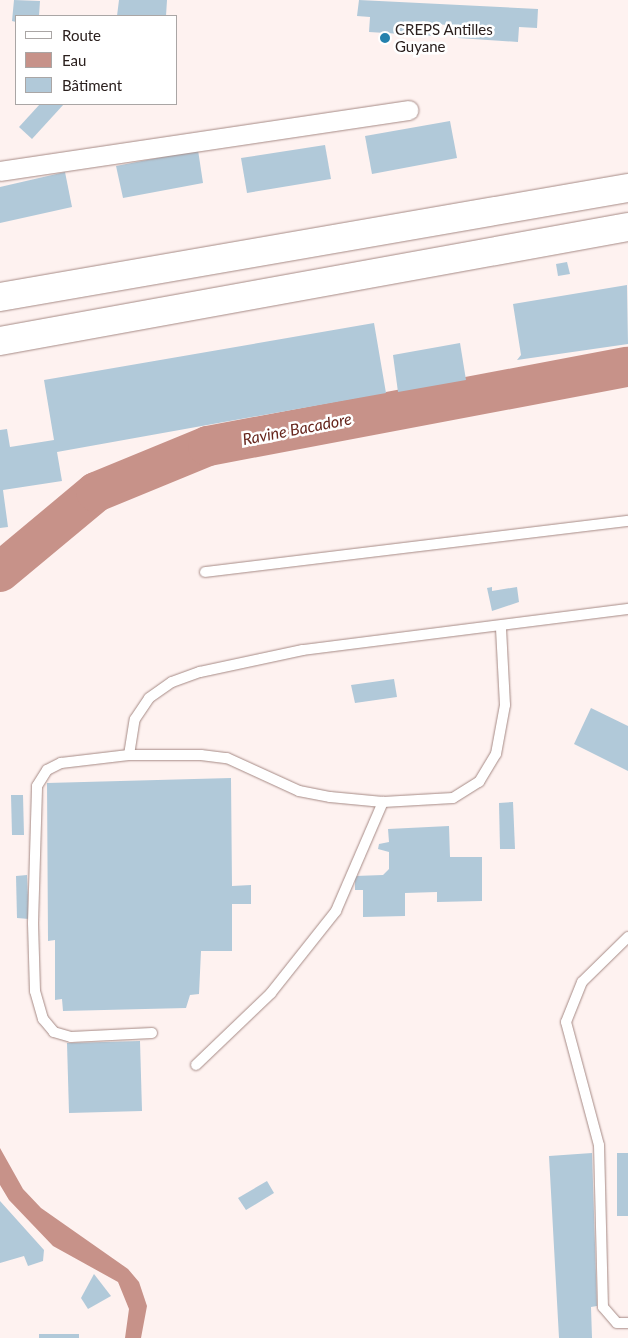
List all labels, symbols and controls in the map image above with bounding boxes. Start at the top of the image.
legend [15,15,178,105]
place label: CREPS Antilles Guyane [395,20,493,55]
text: Route [62,26,101,44]
marker: CREPS Antilles Guyane [379,32,391,44]
text: Eau [62,51,86,69]
text: Bâtiment [62,76,122,94]
water label: Ravine Bacadore [241,409,353,449]

